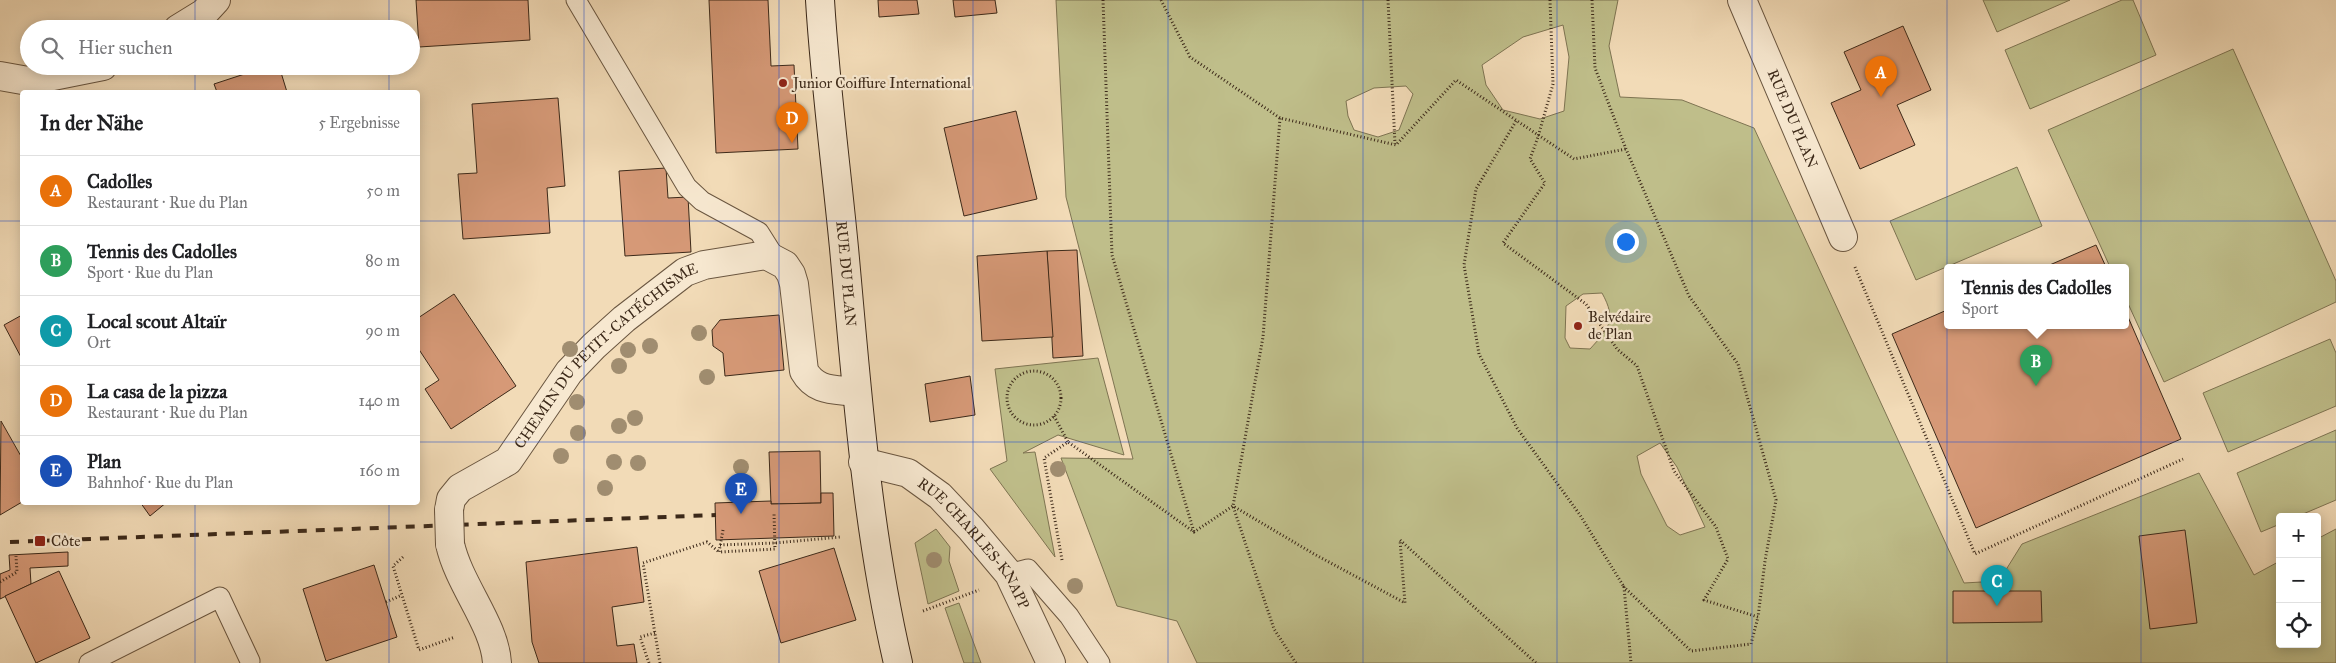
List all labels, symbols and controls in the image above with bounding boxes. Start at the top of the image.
search box [20,20,420,75]
icon: search [38,34,66,62]
text: Hier suchen [78,36,172,59]
pin: A [1865,56,1897,97]
street label: RUE DU PLAN [1764,67,1822,171]
place label: Junior Coiffure International [791,74,972,93]
marker: Junior Coiffure International [777,77,789,89]
pin: D [776,102,808,143]
text: In der Nähe [40,110,143,136]
text: 5 Ergebnisse [318,113,400,132]
text: Cadolles [87,170,152,193]
text: A [51,181,61,200]
text: 50 m [366,181,400,200]
text: Restaurant · Rue du Plan [87,193,248,212]
street label: RUE DU PLAN [832,220,860,328]
your location [1613,229,1639,255]
text: Tennis des Cadolles [87,240,237,263]
text: B [51,251,61,270]
text: 80 m [365,251,400,270]
street label: CHEMIN DU PETIT-CATÉCHISME [510,259,700,452]
text: Sport · Rue du Plan [87,263,213,282]
popup [1944,264,2129,329]
text: Tennis des Cadolles [1962,276,2111,299]
text: Sport [1962,299,1999,318]
place label: Belvédaire de Plan [1588,308,1651,343]
text: Local scout Altaïr [87,310,227,333]
marker: Belvédaire de Plan [1572,320,1584,332]
text: C [51,321,61,340]
text: 90 m [365,321,400,340]
text: Ort [87,333,111,352]
pin: B [2020,345,2052,386]
text: La casa de la pizza [87,380,227,403]
text: D [50,391,62,410]
text: 140 m [359,391,400,410]
text: Restaurant · Rue du Plan [87,403,248,422]
text: Plan [87,450,121,473]
text: E [50,461,62,480]
text: 160 m [359,461,400,480]
text: Bahnhof · Rue du Plan [87,473,233,492]
pin: E [725,473,757,514]
street label: RUE CHARLES-KNAPP [914,474,1033,612]
map controls [2276,513,2321,648]
button: + [2276,513,2321,558]
place label: Côte [51,532,80,550]
marker: Côte [33,534,47,548]
button: − [2276,558,2321,603]
pin: C [1981,565,2013,606]
button: locate [2276,603,2321,648]

